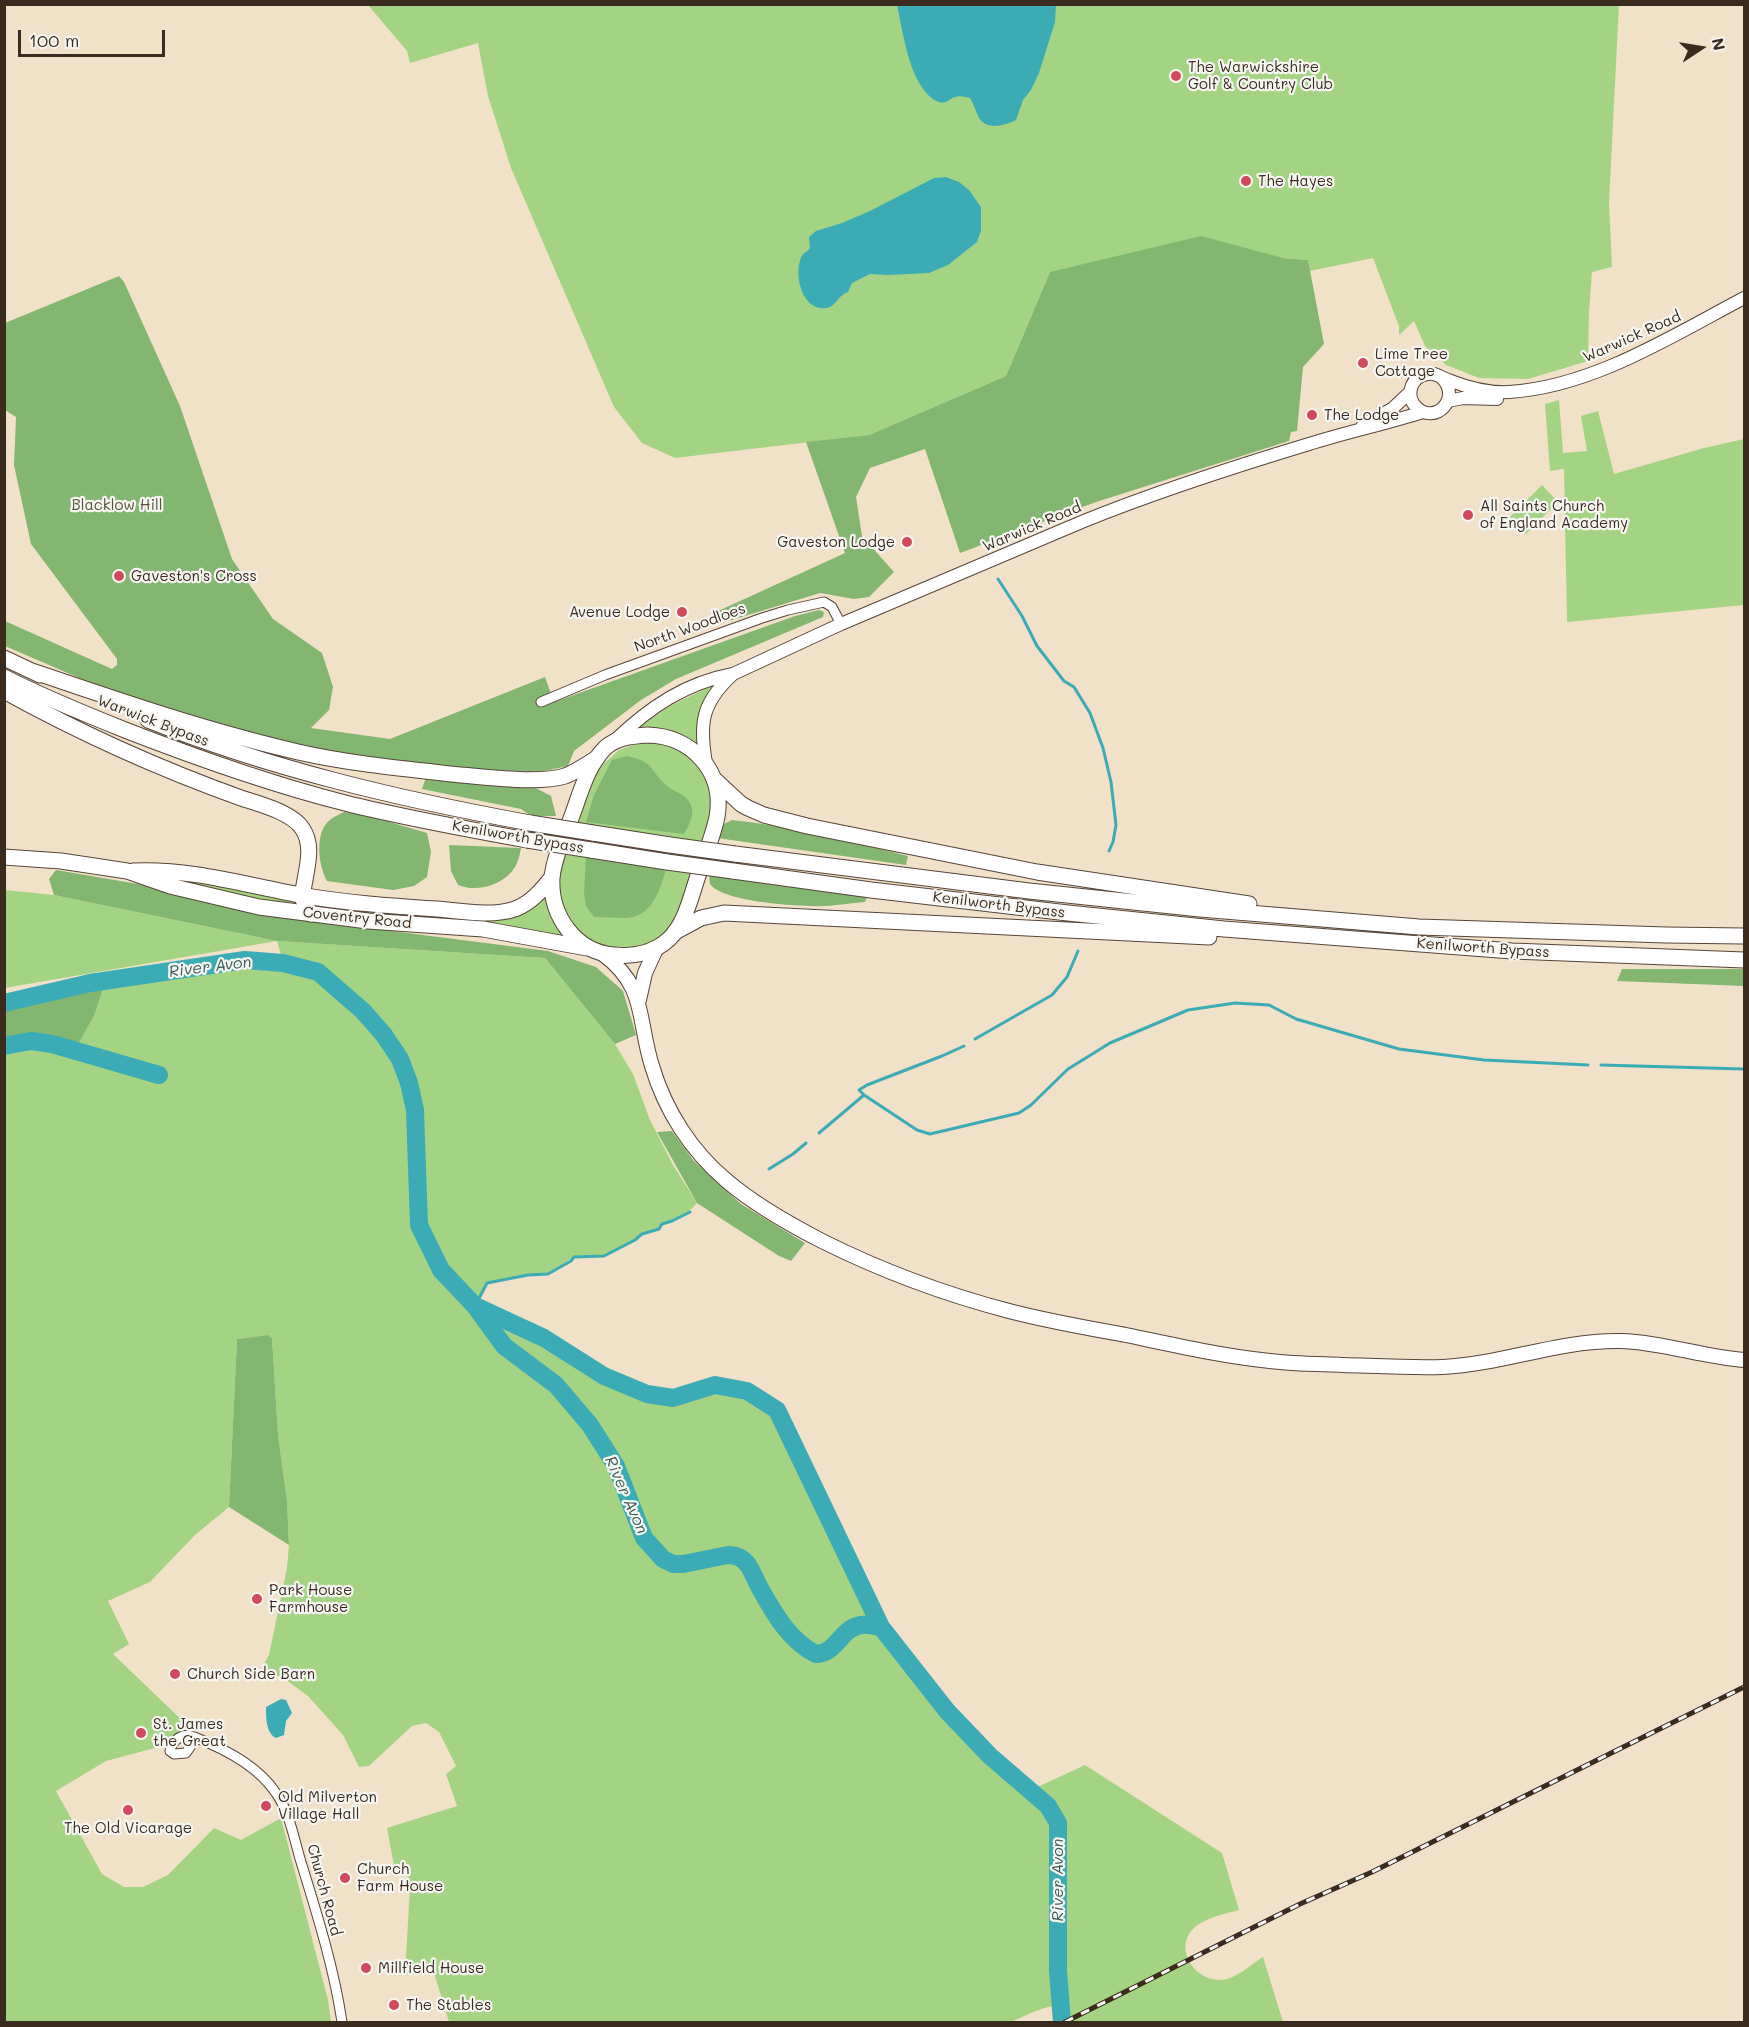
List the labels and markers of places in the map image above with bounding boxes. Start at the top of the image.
place label: The Warwickshire Golf & Country Club [1188,58,1333,93]
marker: The Warwickshire Golf & Country Club [1169,69,1183,83]
place label: The Hayes [1258,172,1333,190]
marker: The Hayes [1239,174,1253,188]
place label: Lime Tree Cottage [1375,345,1448,380]
marker: Lime Tree Cottage [1356,356,1370,370]
place label: The Lodge [1324,406,1399,424]
marker: The Lodge [1305,408,1319,422]
place label: All Saints Church of England Academy [1480,497,1628,532]
marker: All Saints Church of England Academy [1461,508,1475,522]
place label: Gaveston Lodge [777,533,895,551]
marker: Gaveston Lodge [900,535,914,549]
place label: Gaveston's Cross [131,567,257,585]
marker: Gaveston's Cross [112,569,126,583]
place label: Avenue Lodge [569,603,670,621]
marker: Avenue Lodge [675,605,689,619]
place label: Park House Farmhouse [269,1581,352,1616]
marker: Park House Farmhouse [250,1592,264,1606]
place label: Church Side Barn [187,1665,315,1683]
marker: Church Side Barn [168,1667,182,1681]
place label: St. James the Great [153,1715,226,1750]
marker: St. James the Great [134,1726,148,1740]
place label: Old Milverton Village Hall [278,1788,377,1823]
marker: Old Milverton Village Hall [259,1799,273,1813]
marker: The Old Vicarage [121,1803,135,1817]
place label: The Old Vicarage [64,1819,192,1837]
place label: Church Farm House [357,1860,443,1895]
marker: Church Farm House [338,1871,352,1885]
place label: Millfield House [378,1959,484,1977]
marker: Millfield House [359,1961,373,1975]
place label: The Stables [406,1996,491,2014]
marker: The Stables [387,1998,401,2012]

